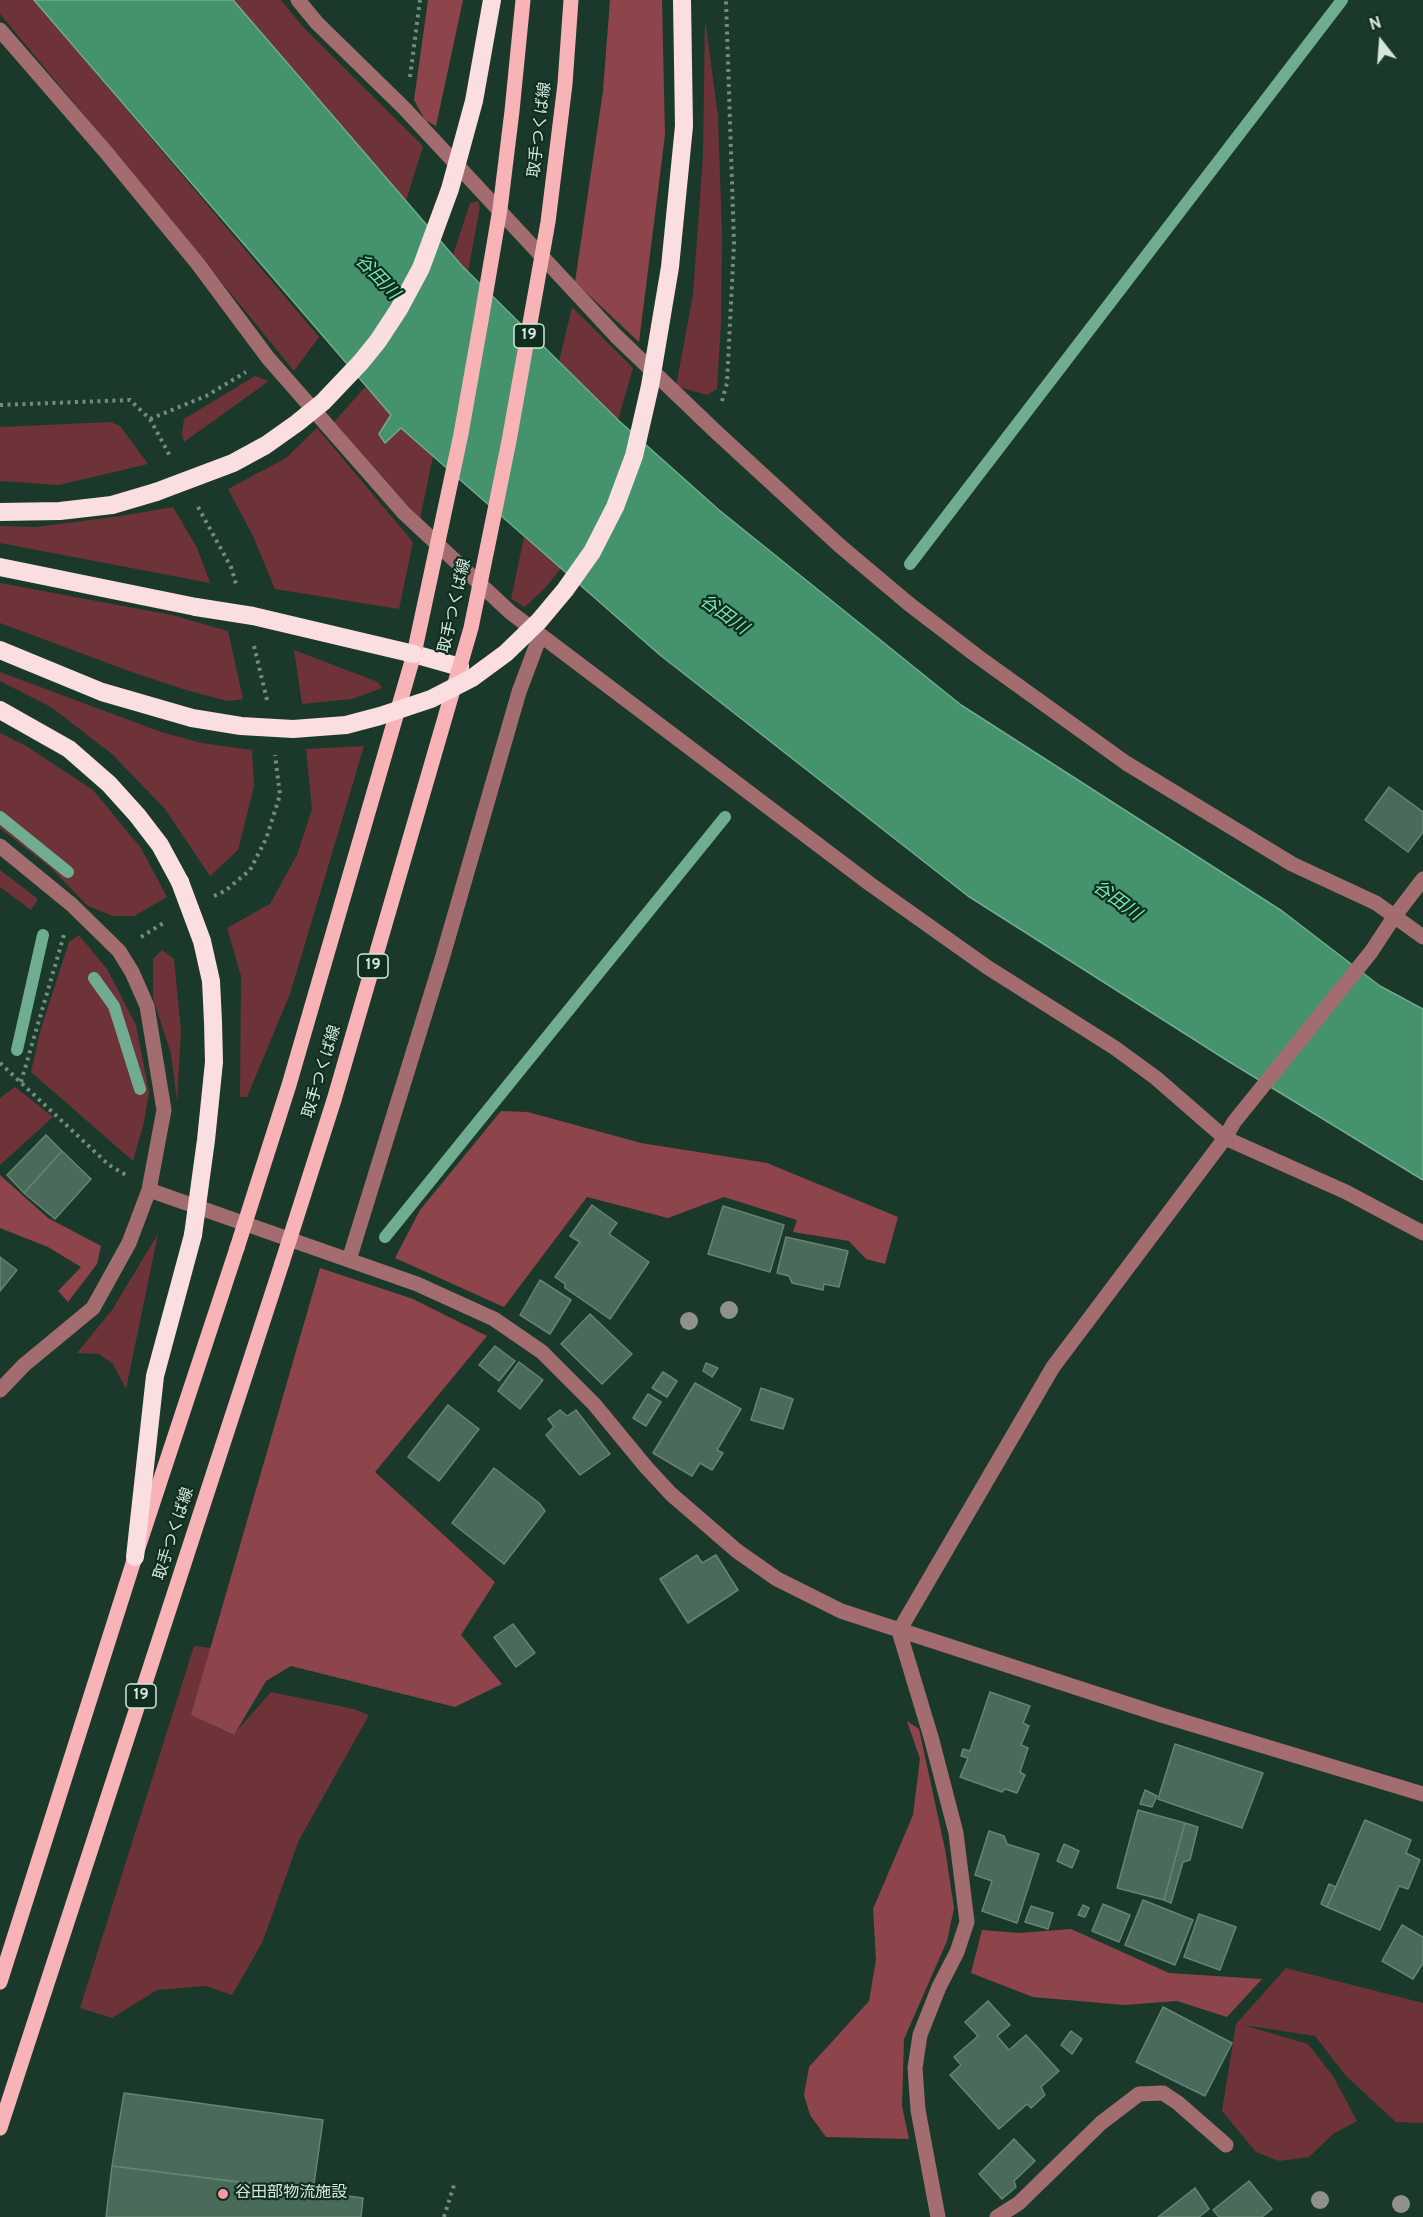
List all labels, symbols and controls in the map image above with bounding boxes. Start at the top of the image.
north arrow [1351,12,1411,72]
text: N [1367,14,1384,36]
street label: 取手つくば線 [526,81,556,179]
water label: 谷田川 [349,251,403,305]
road number: 19 [514,324,544,348]
street label: 取手つくば線 [436,557,476,655]
water label: 谷田川 [695,591,751,641]
water label: 谷田川 [1088,877,1144,927]
road number: 19 [358,954,388,978]
street label: 取手つくば線 [300,1023,346,1121]
street label: 取手つくば線 [151,1485,199,1583]
road number: 19 [126,1684,156,1708]
place label: 谷田部物流施設 [235,2184,347,2204]
marker: 谷田部物流施設 [216,2187,230,2201]

